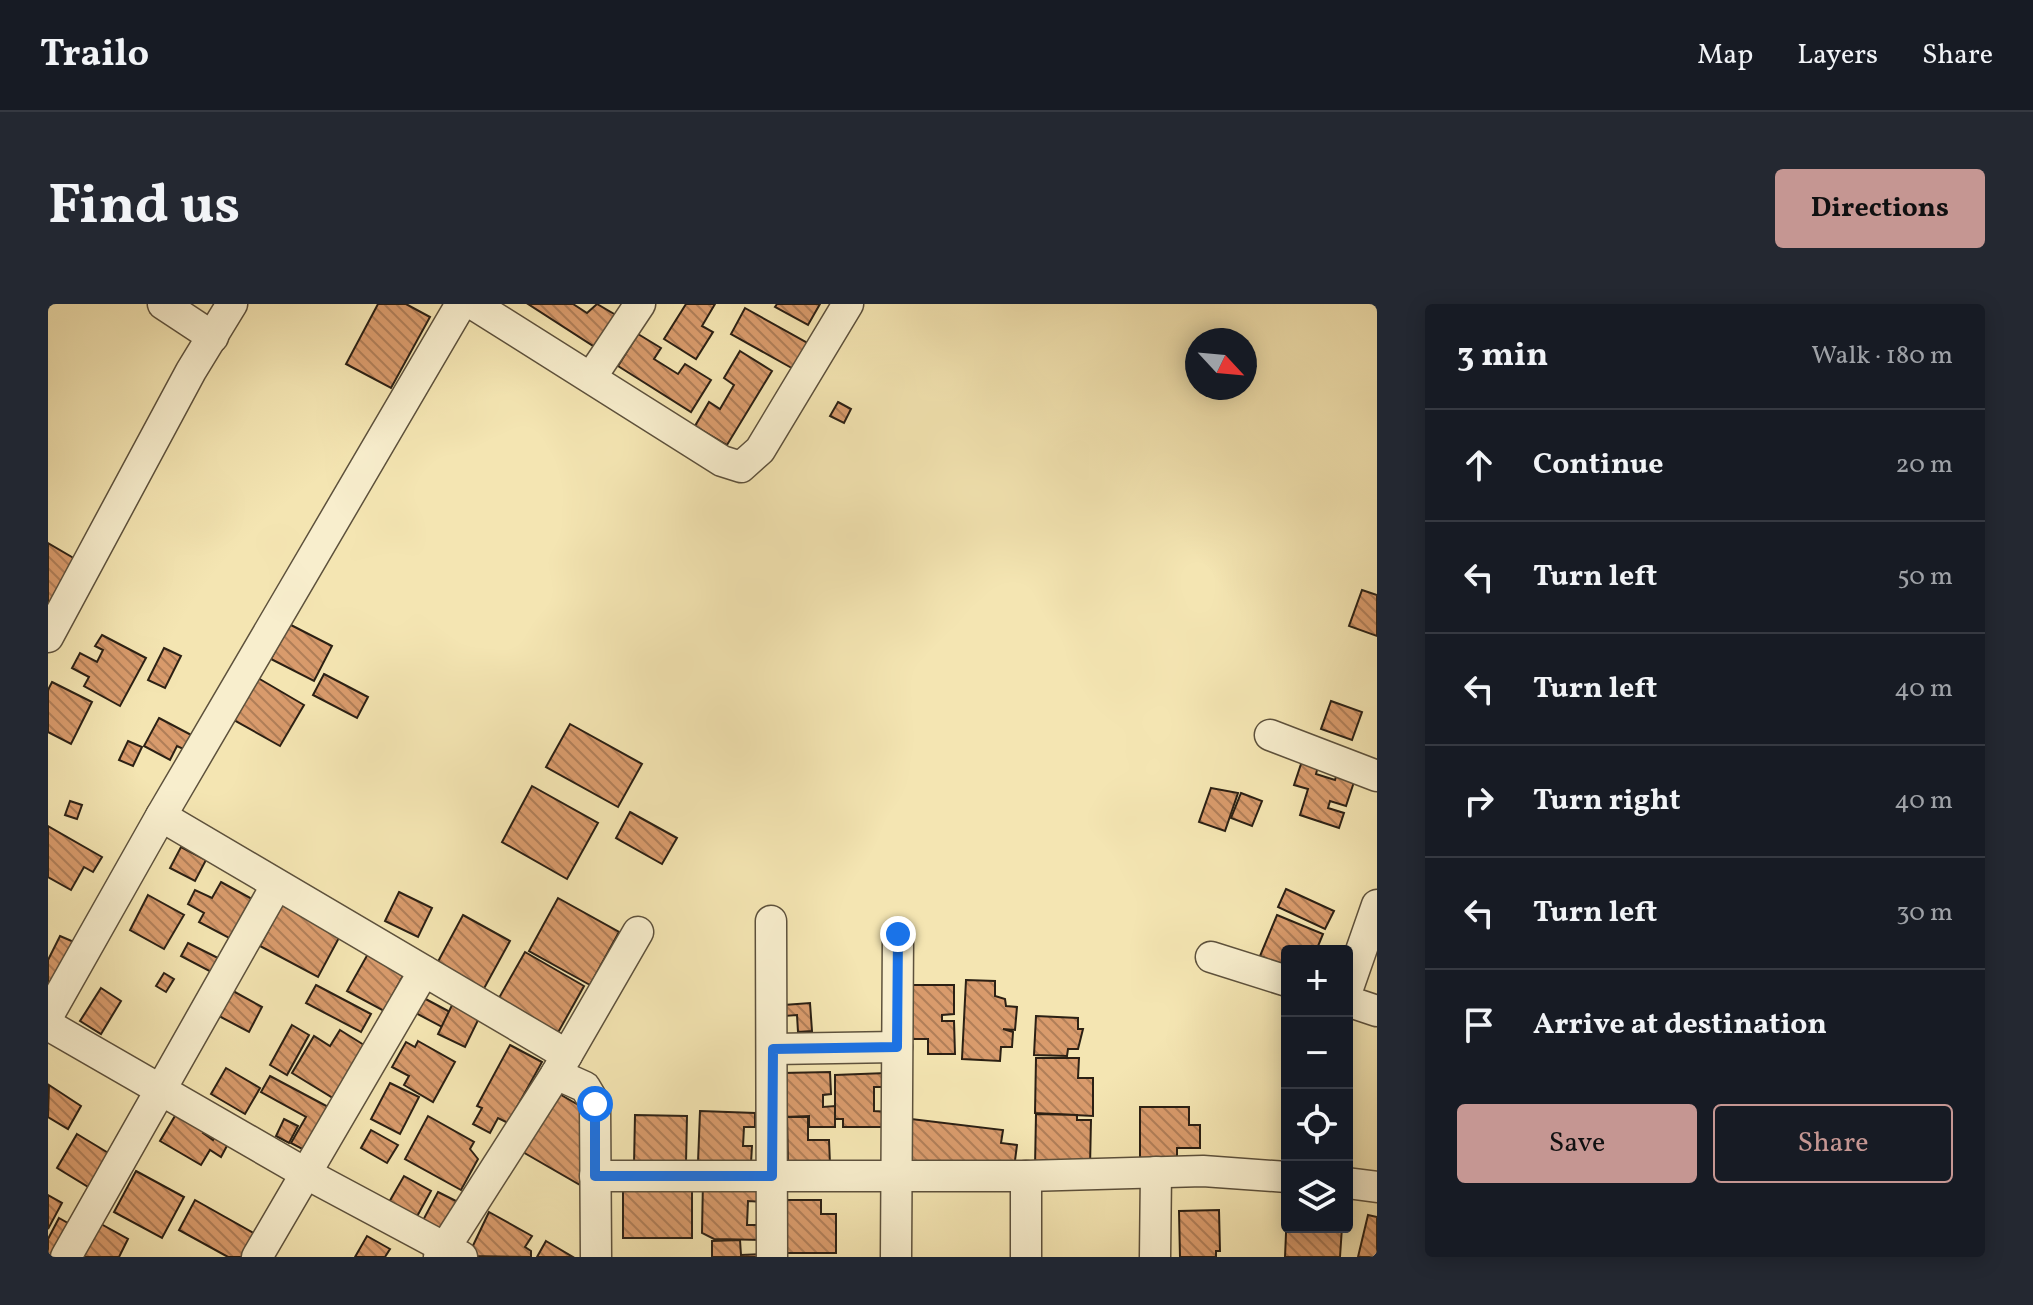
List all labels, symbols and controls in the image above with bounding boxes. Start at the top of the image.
text: Trailo [40,29,149,82]
text: Map [1697,36,1753,75]
text: Layers [1797,36,1878,75]
text: Share [1922,36,1993,75]
text: Find us [48,169,240,247]
button: Directions [1775,169,1985,248]
north arrow [1185,328,1257,400]
text: 3 min [1457,333,1548,380]
text: Walk · 180 m [1811,338,1953,374]
icon: ahead [1457,443,1501,487]
text: Continue [1533,444,1664,486]
text: 20 m [1895,447,1953,483]
icon: left [1457,555,1501,599]
text: Turn left [1533,556,1657,598]
text: 50 m [1897,559,1953,595]
icon: left [1457,667,1501,711]
text: Turn left [1533,668,1657,710]
text: 40 m [1894,671,1953,707]
icon: right [1457,779,1501,823]
text: Turn right [1533,780,1681,822]
text: 40 m [1894,783,1953,819]
icon: left [1457,891,1501,935]
text: Turn left [1533,892,1657,934]
text: 30 m [1896,895,1953,931]
route end [880,916,916,952]
map controls [1281,945,1353,1233]
button: + [1281,945,1353,1017]
icon: arrive [1457,1003,1501,1047]
text: Arrive at destination [1533,1004,1827,1046]
button: − [1281,1017,1353,1089]
route start [577,1086,613,1122]
button: locate [1281,1089,1353,1161]
button: Save [1457,1104,1697,1183]
button: Share [1713,1104,1953,1183]
button: layers [1281,1161,1353,1233]

